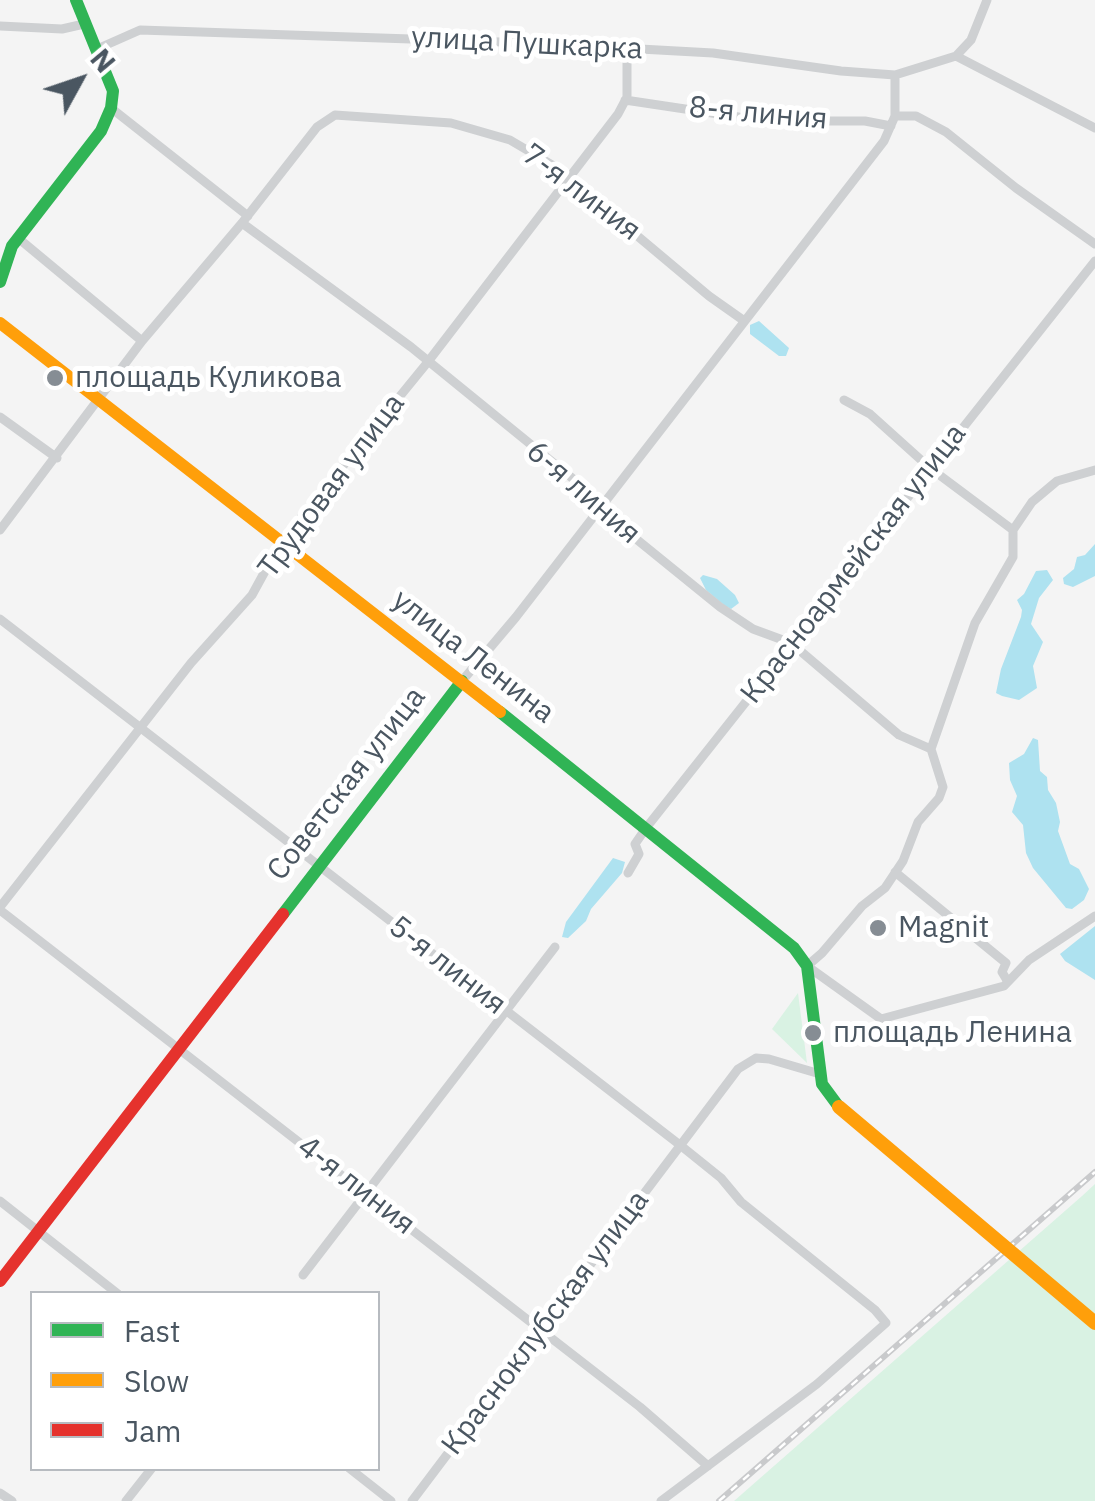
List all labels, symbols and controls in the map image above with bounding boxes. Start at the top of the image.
street label: улица Пушкарка [410,20,644,68]
north arrow [30,30,130,130]
text: N [83,41,124,80]
street label: 8-я линия [687,90,829,138]
street label: 7-я линия [515,137,647,249]
place label: площадь Куликова [75,360,342,396]
marker: площадь Куликова [44,367,66,389]
street label: Трудовая улица [251,387,413,585]
street label: Красноармейская улица [734,417,974,711]
street label: 6-я линия [519,434,647,552]
street label: улица Ленина [385,582,561,732]
street label: Советская улица [260,680,434,888]
street label: 5-я линия [381,909,513,1023]
place label: Magnit [898,910,989,946]
marker: Magnit [867,917,889,939]
place label: площадь Ленина [833,1015,1072,1051]
marker: площадь Ленина [802,1022,824,1044]
street label: 4-я линия [290,1129,422,1243]
street label: Красноклубская улица [435,1184,657,1462]
legend [30,1291,380,1471]
text: Fast [124,1311,181,1350]
text: Slow [124,1361,189,1400]
text: Jam [124,1411,182,1450]

